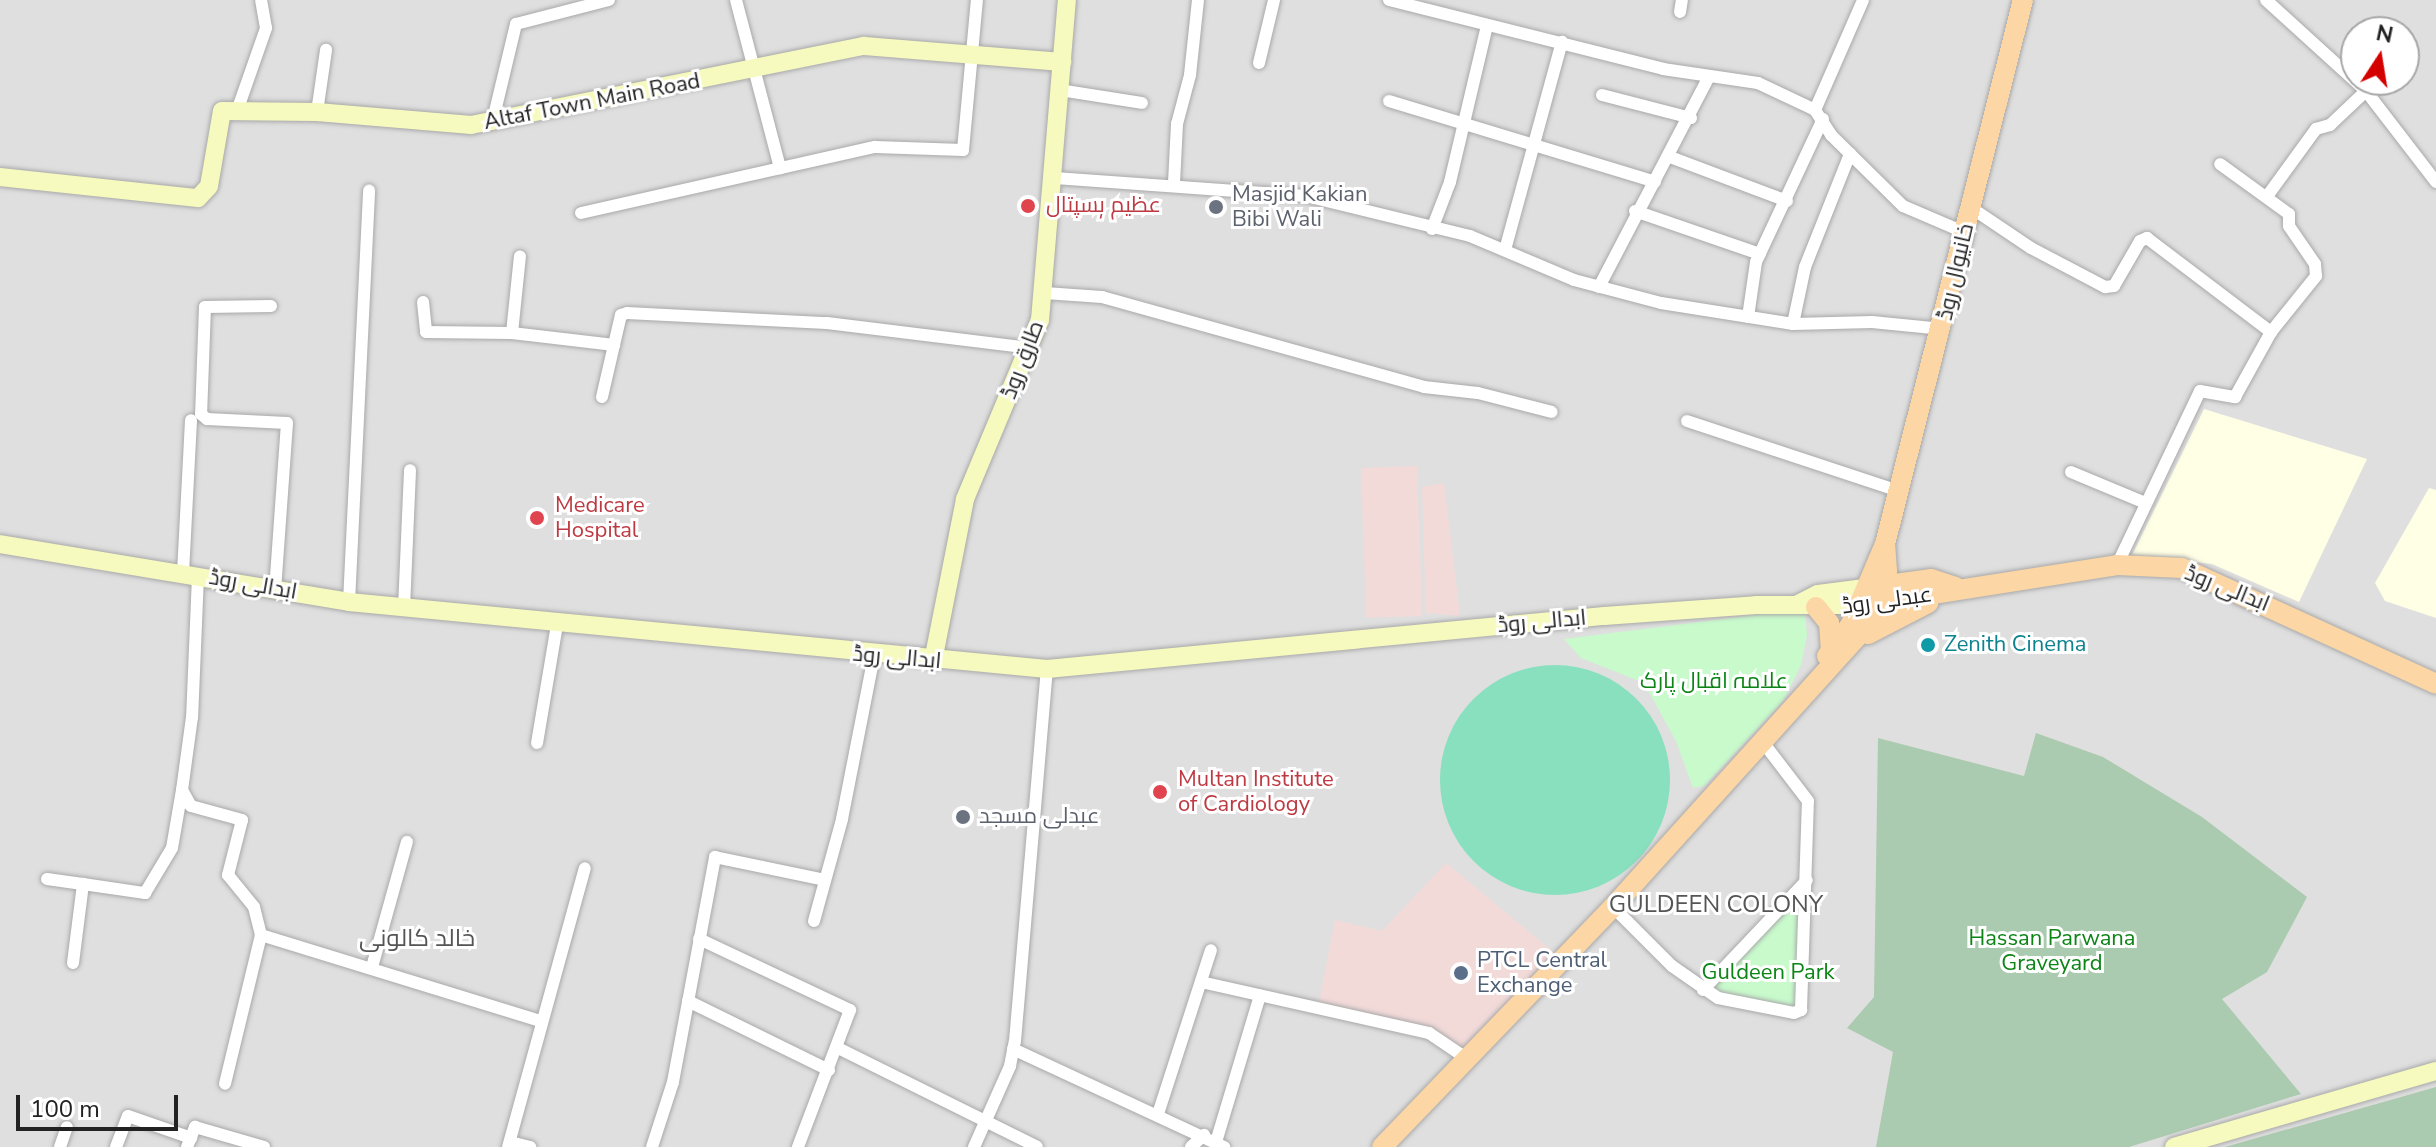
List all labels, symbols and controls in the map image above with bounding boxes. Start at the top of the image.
north arrow [2340,16,2420,96]
text: N [2373,18,2396,51]
street label: Altaf Town Main Road [482,68,702,136]
place label: Masjid Kakian Bibi Wali [1232,181,1367,232]
place label: عظیم ہسپتال [1046,193,1161,219]
marker: عظیم ہسپتال [1017,195,1039,217]
marker: Masjid Kakian Bibi Wali [1207,198,1225,216]
street label: خانیوال روڈ [1932,221,1980,323]
street label: طارق روڈ [996,317,1050,403]
place label: Medicare Hospital [555,492,645,544]
marker: Medicare Hospital [526,507,548,529]
street label: ابدالی روڈ [2181,560,2273,618]
street label: ابدالی روڈ [207,564,299,606]
street label: عبدلی روڈ [1840,582,1934,620]
street label: ابدالی روڈ [1497,605,1587,639]
place label: Zenith Cinema [1944,632,2086,658]
marker: Zenith Cinema [1919,636,1937,654]
street label: ابدالی روڈ [852,641,942,675]
park label: علامہ اقبال پارک [1640,669,1788,695]
place label: Multan Institute of Cardiology [1178,766,1334,818]
marker: Multan Institute of Cardiology [1149,781,1171,803]
place label: عبدلی مسجد [979,804,1099,830]
marker: عبدلی مسجد [954,808,972,826]
district label: GULDEEN COLONY [1595,891,1837,919]
district label: خالد کالونی [359,925,475,953]
park label: Hassan Parwana Graveyard [1968,925,2136,976]
place label: PTCL Central Exchange [1477,947,1607,998]
park label: Guldeen Park [1701,960,1835,986]
marker: PTCL Central Exchange [1452,964,1470,982]
scale bar [20,1079,182,1129]
text: 100 m [30,1093,100,1125]

